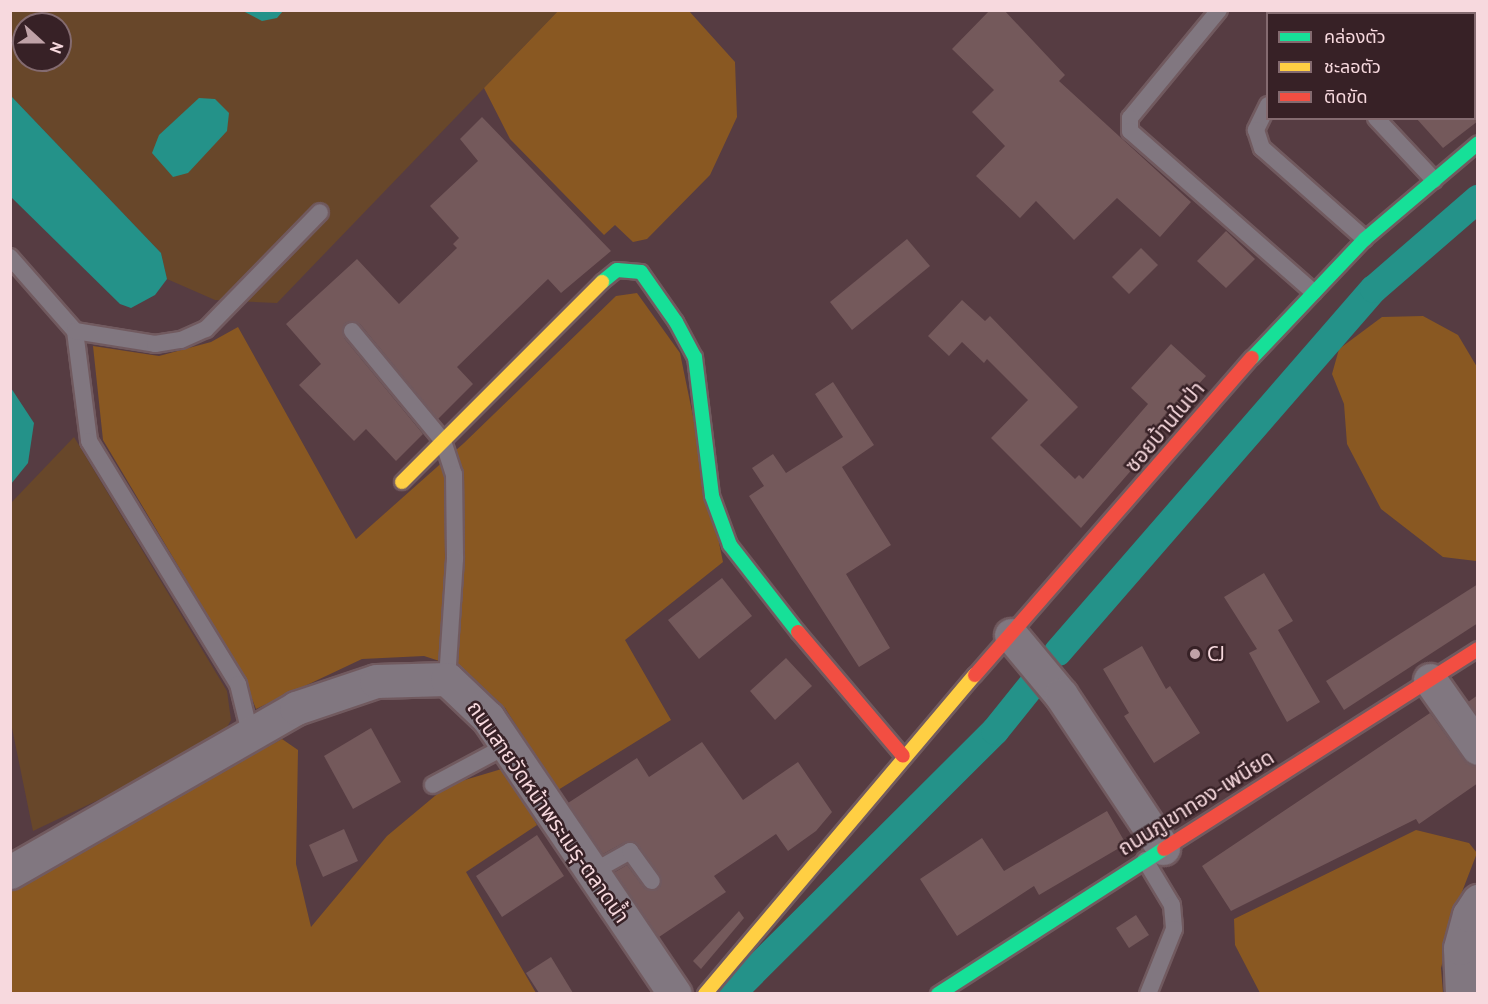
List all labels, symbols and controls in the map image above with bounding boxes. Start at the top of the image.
north arrow [12,12,72,72]
legend [1266,12,1476,120]
text: คล่องตัว [1324,25,1386,48]
text: N [46,39,68,56]
text: ชะลอตัว [1324,55,1381,78]
text: ติดขัด [1324,85,1367,108]
street label: ซอยบ้านในป่า [1120,377,1210,477]
place label: CJ [1207,641,1225,667]
marker: CJ [1188,647,1202,661]
street label: ถนนสายวัดหน้าพระเมรุ-ตลาดน้ำ [462,696,634,928]
street label: ถนนภูเขาทอง-เพนียด [1113,745,1279,861]

